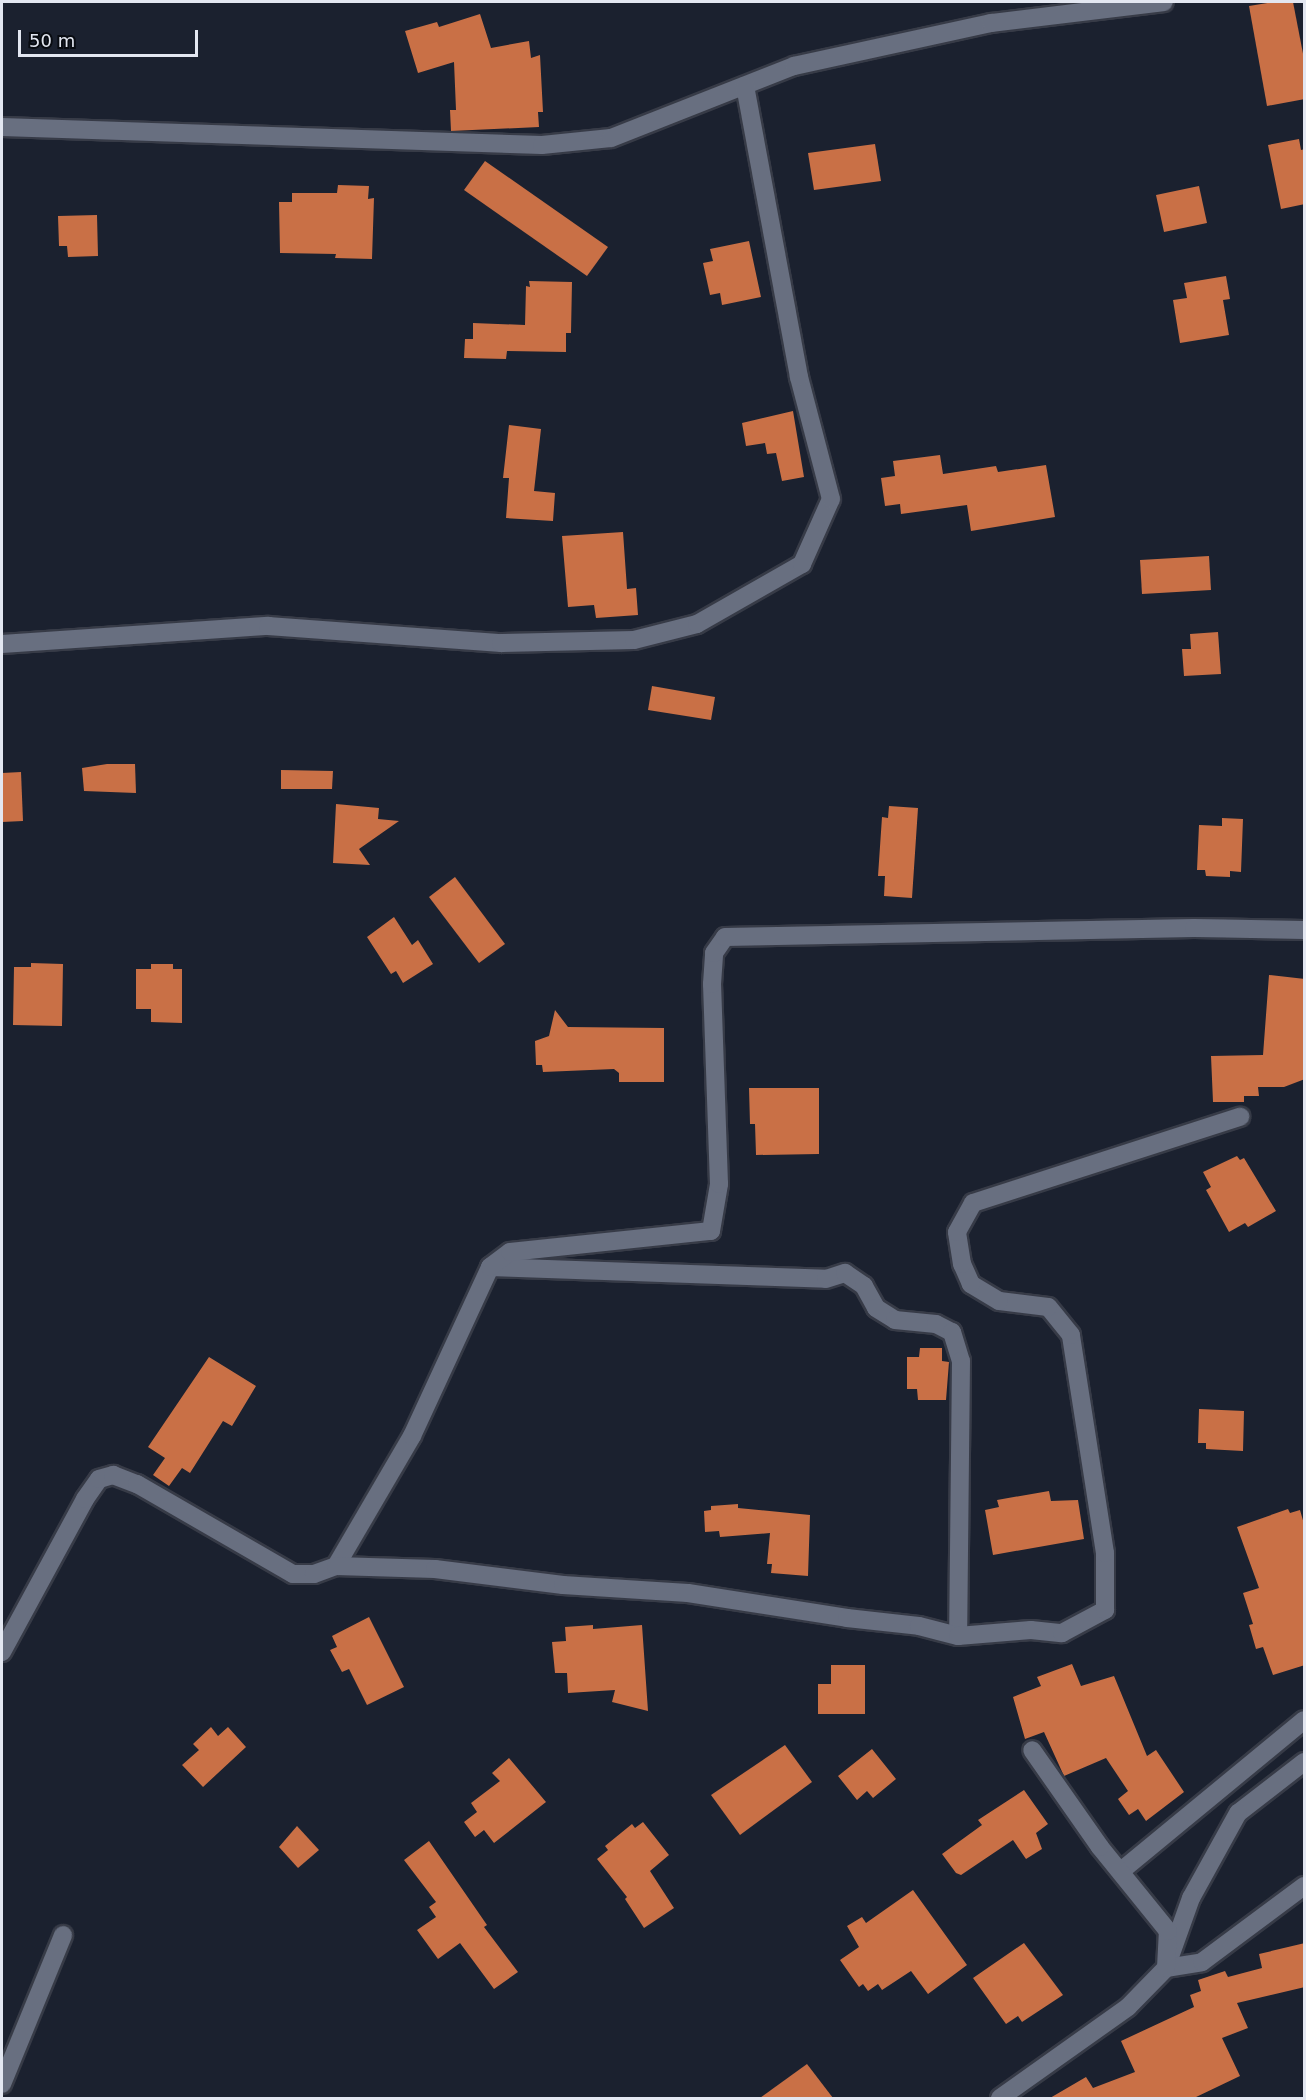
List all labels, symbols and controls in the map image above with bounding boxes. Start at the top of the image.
scale bar [21,18,201,56]
text: 50 m [29,30,75,51]

